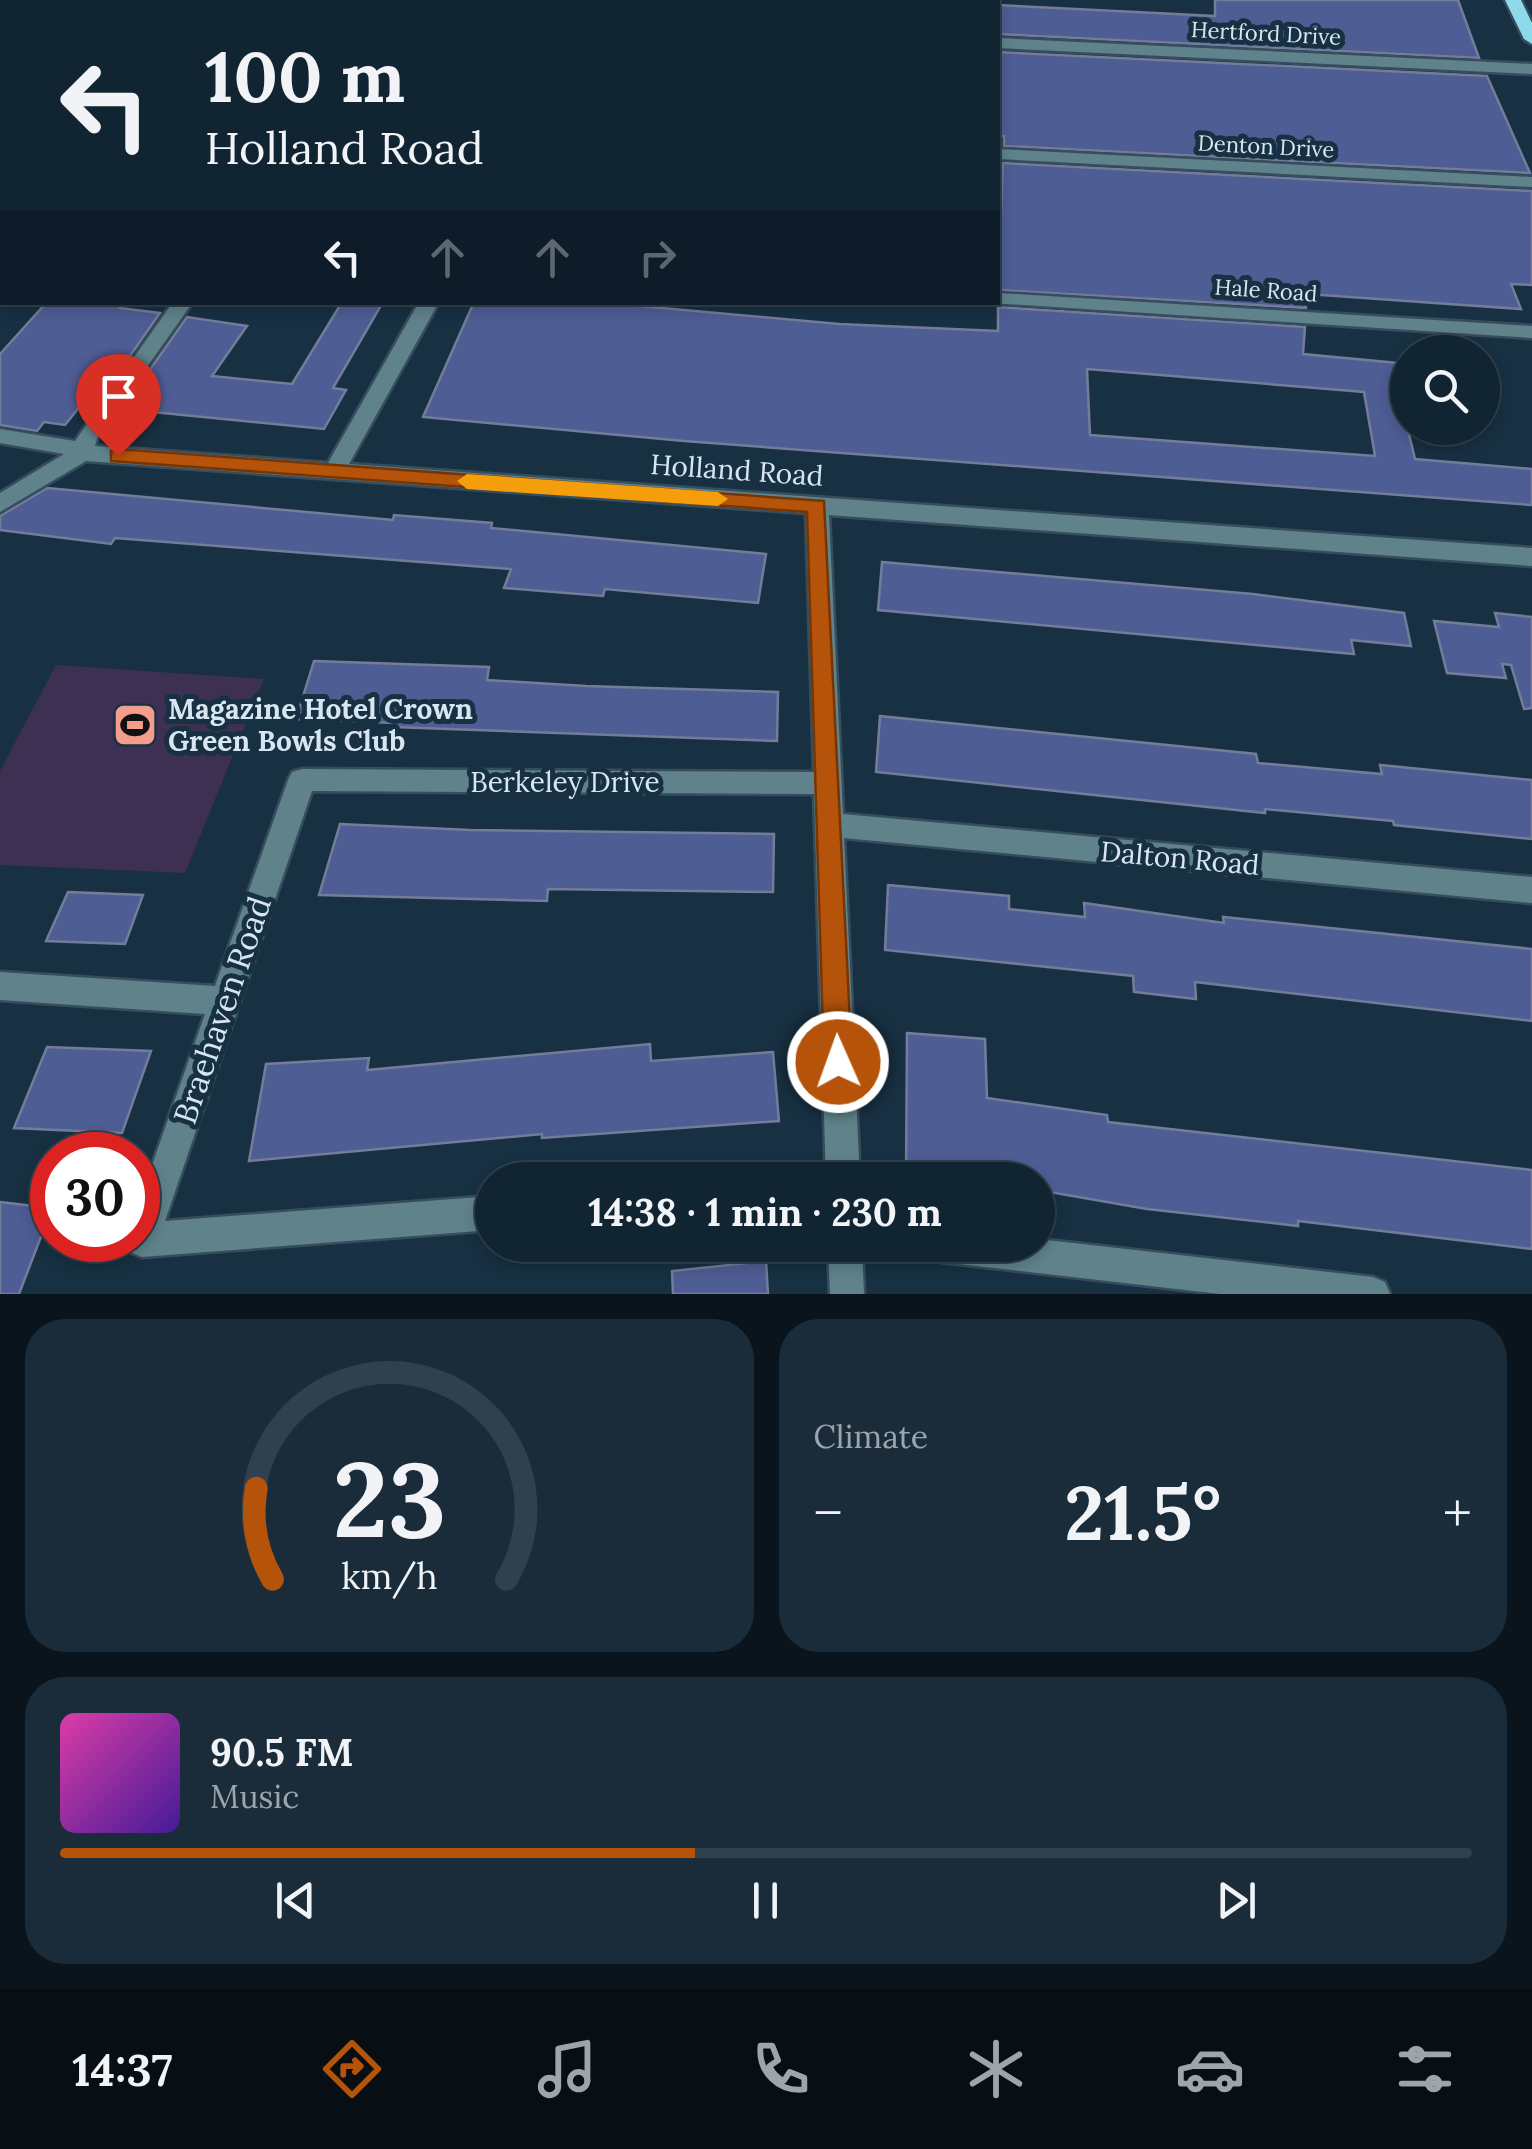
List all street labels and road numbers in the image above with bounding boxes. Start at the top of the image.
street label: Hertford Drive [1190,15,1342,51]
street label: Denton Drive [1197,128,1335,164]
street label: Hale Road [1214,272,1318,308]
street label: Holland Road [649,446,825,494]
street label: Berkeley Drive [470,764,660,800]
street label: Dalton Road [1099,833,1261,883]
street label: Braehaven Road [164,891,280,1129]

